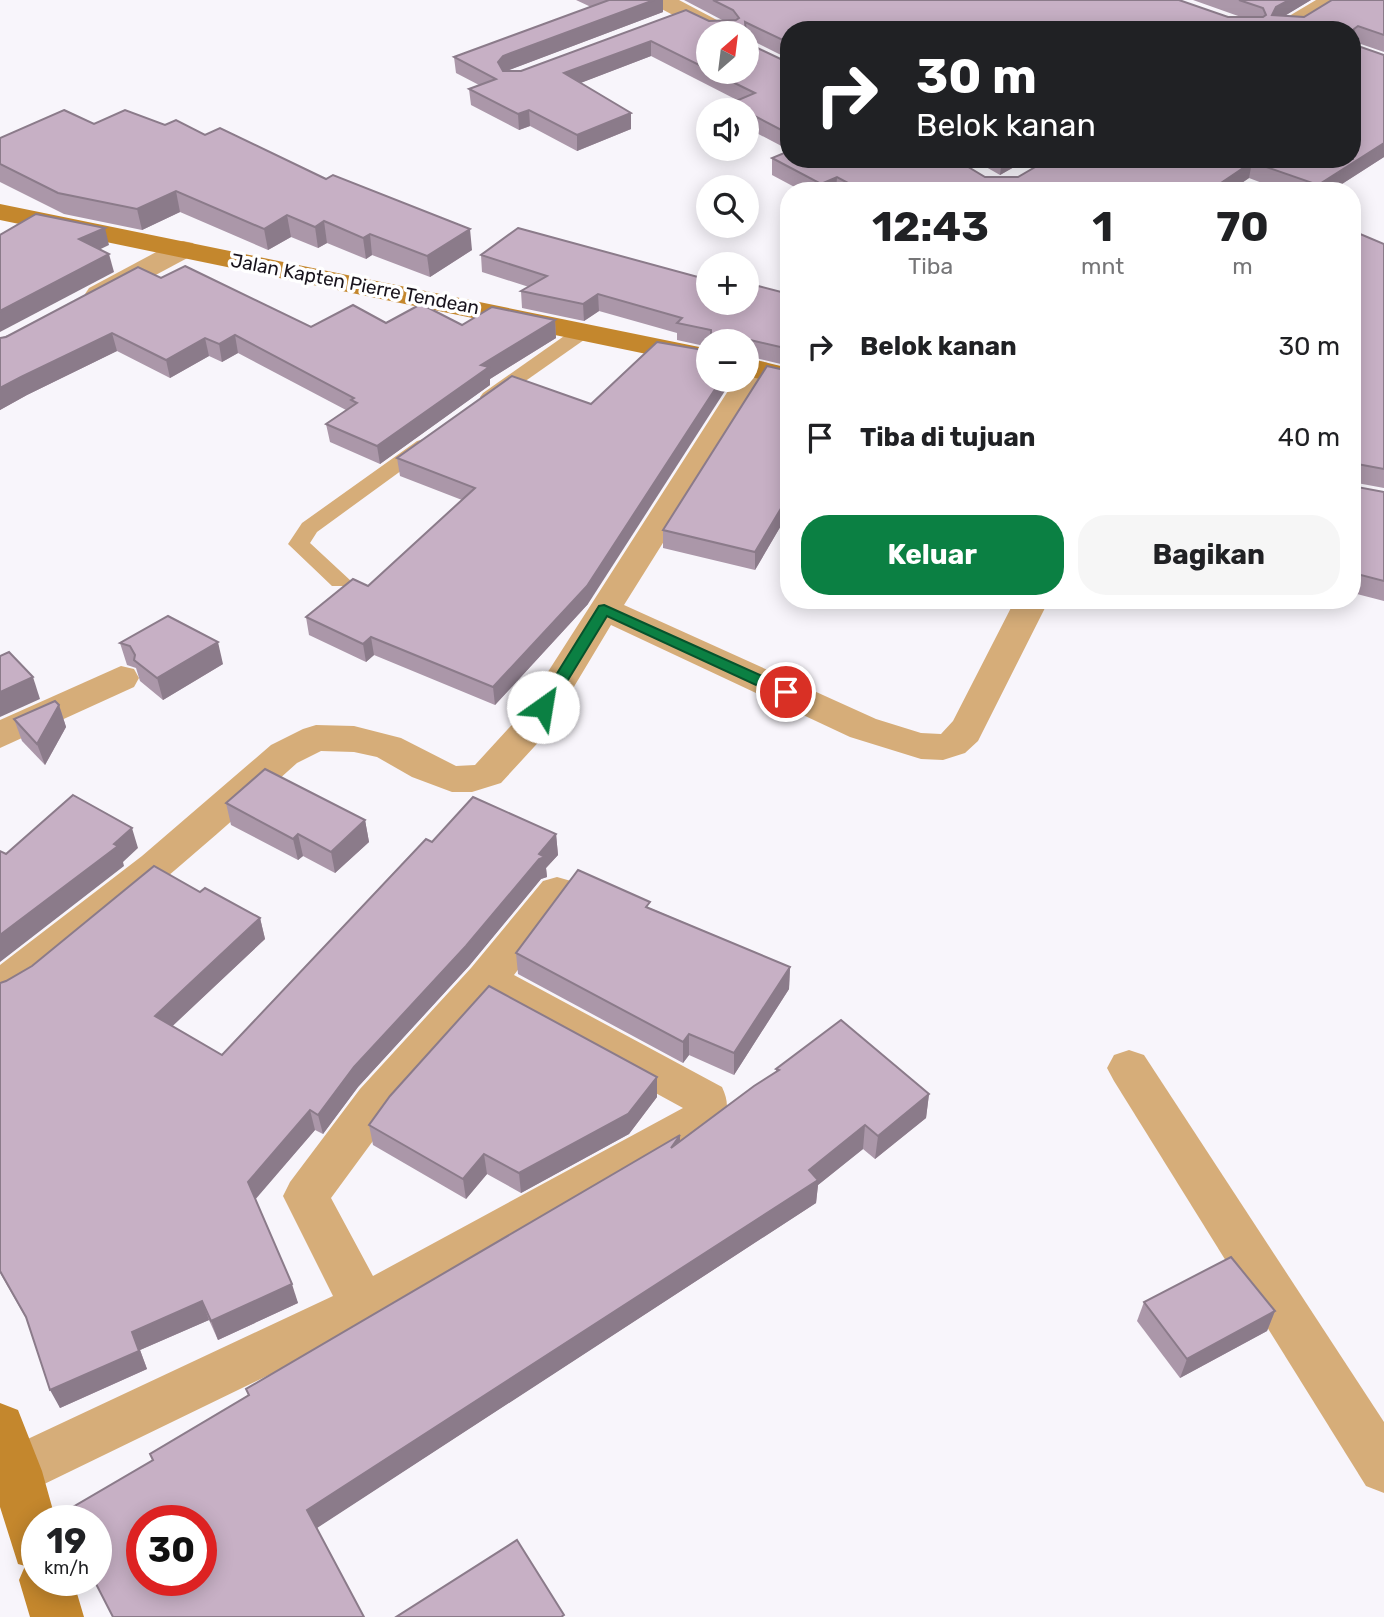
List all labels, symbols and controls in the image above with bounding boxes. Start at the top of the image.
north arrow [696,21,760,84]
map controls [696,21,759,392]
text: 30 m [916,47,1037,105]
icon: right [801,49,892,140]
button: sound [696,98,759,161]
text: Belok kanan [916,106,1096,144]
button: search [696,175,759,238]
text: 12:43 [872,202,989,252]
text: 1 [1092,202,1113,252]
text: 70 [1216,202,1269,252]
street label: Jalan Kapten Pierre Tendean [229,249,481,319]
button: + [696,252,759,315]
text: Tiba [908,252,953,280]
text: mnt [1081,252,1124,280]
text: m [1232,252,1253,280]
icon: right [801,328,839,366]
button: − [696,329,759,392]
text: Belok kanan [860,331,1017,362]
text: 30 m [1278,331,1340,362]
icon: arrive [801,419,839,457]
text: Tiba di tujuan [860,422,1035,453]
text: 40 m [1278,422,1340,453]
button: Keluar [801,515,1064,595]
button: Bagikan [1078,515,1340,595]
pin [756,662,816,722]
position arrow [506,670,580,744]
icon: arrive [767,673,805,711]
speed limit sign: 30 [126,1505,217,1596]
text: 19 [47,1520,86,1562]
text: km/h [44,1557,89,1579]

